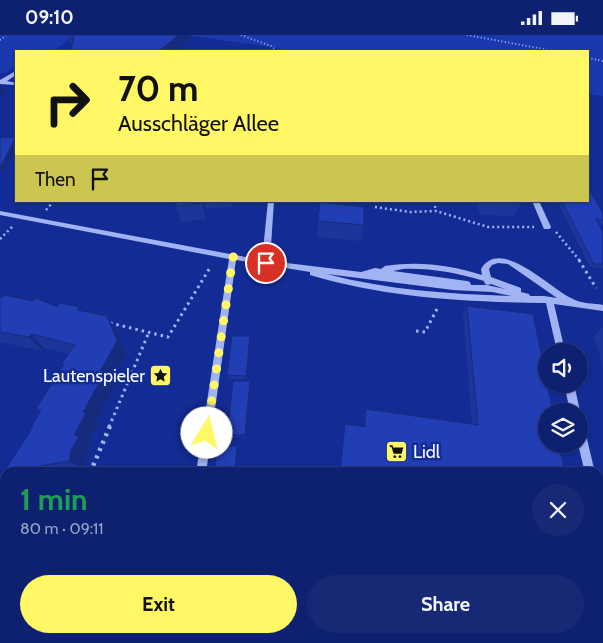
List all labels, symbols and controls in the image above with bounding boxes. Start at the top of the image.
text: 09:10 [25,6,74,29]
text: 70 m [118,67,199,110]
icon: right [35,70,100,135]
text: Ausschläger Allee [118,110,279,137]
icon: arrive [86,165,114,193]
text: Then [35,168,76,191]
pin [245,242,287,284]
icon: arrive [252,249,280,277]
map controls [538,343,588,453]
button: sound [538,343,588,393]
place icon: Lautenspieler [149,364,173,388]
place label: Lautenspieler [43,365,145,387]
button: layers [538,403,588,453]
position arrow [180,406,232,458]
supermarket icon: Lidl [385,440,409,464]
place label: Lidl [413,441,441,463]
text: 1 min [20,481,88,518]
button: close [532,484,584,536]
text: 80 m · 09:11 [20,519,104,538]
button: Exit [20,575,297,633]
button: Share [307,575,584,633]

